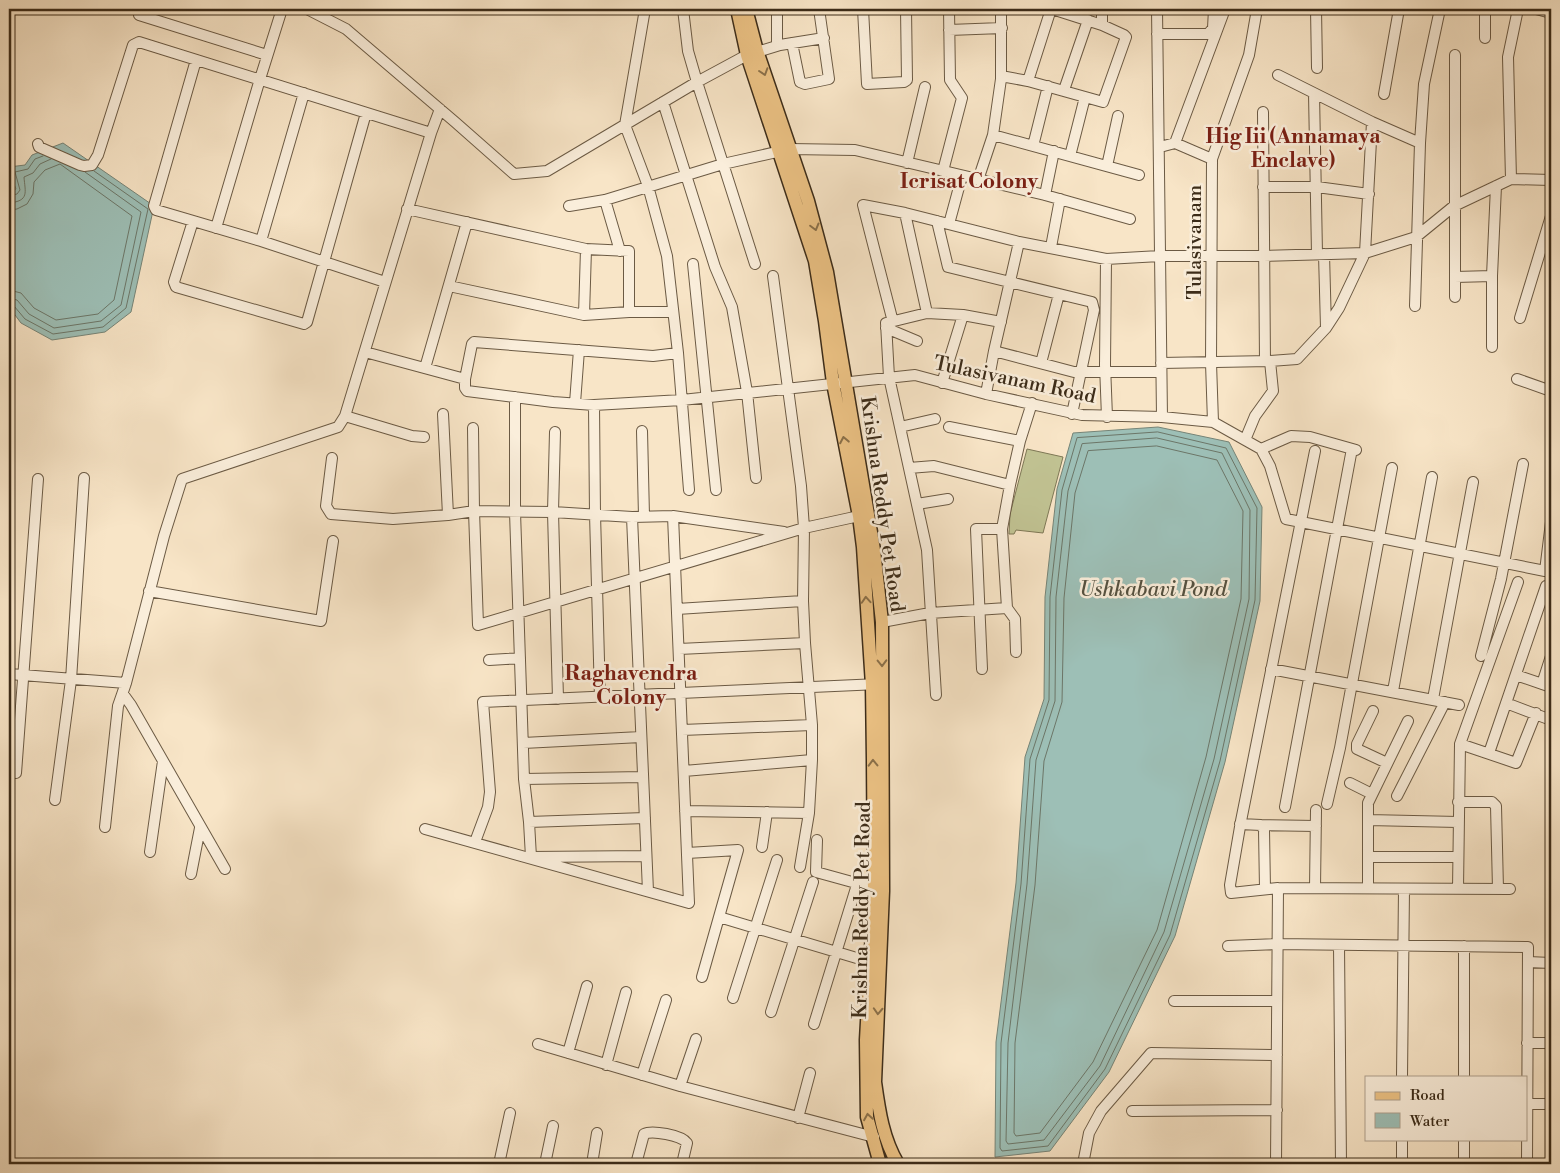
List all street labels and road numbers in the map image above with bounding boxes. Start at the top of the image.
street label: Tulasivanam [1183,184,1208,299]
street label: Tulasivanam Road [931,351,1099,410]
street label: Krishna Reddy Pet Road [854,395,909,614]
street label: Krishna Reddy Pet Road [848,800,877,1019]

